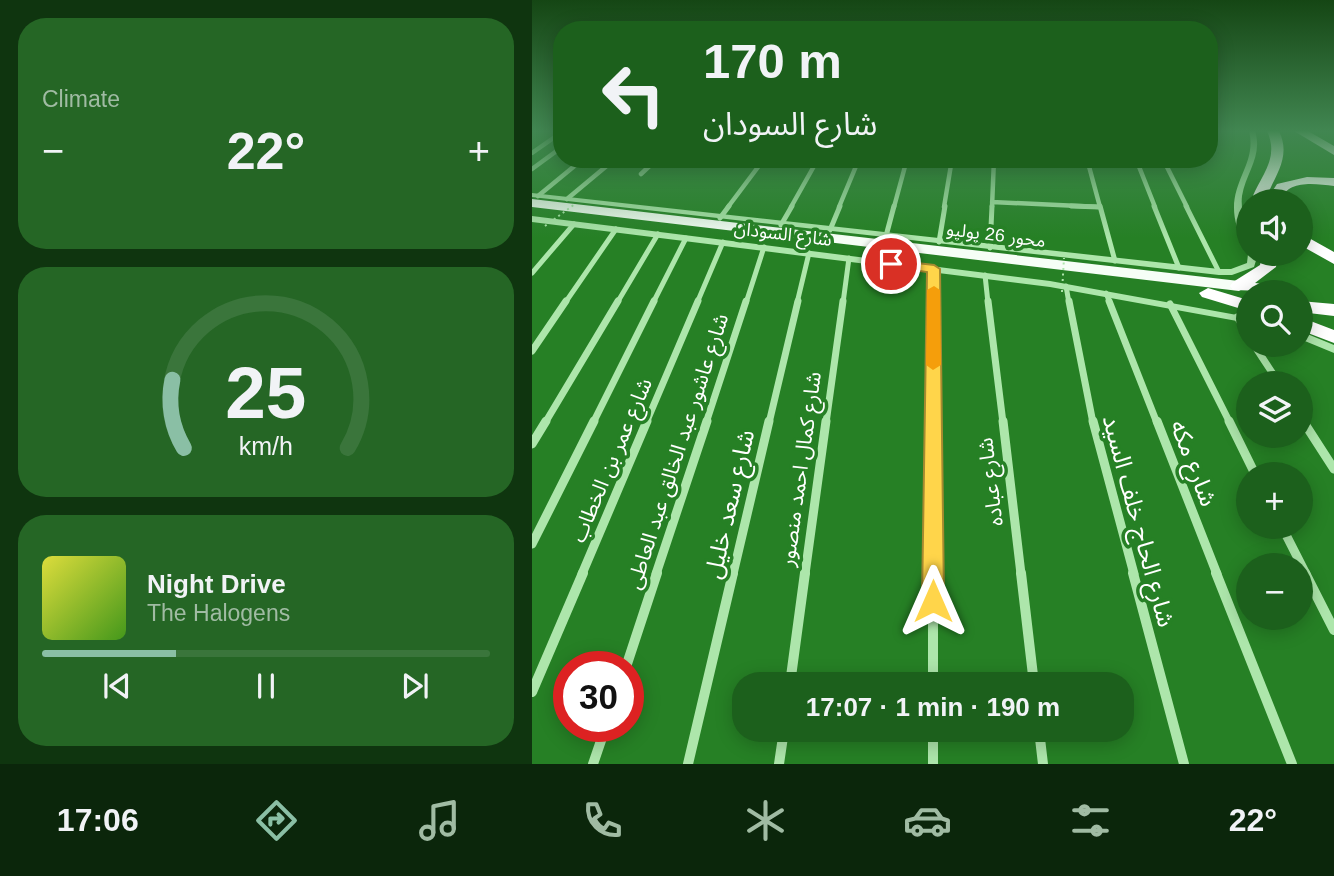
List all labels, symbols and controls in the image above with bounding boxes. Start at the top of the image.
text: 170 m [703,34,842,88]
icon: left [588,49,679,140]
text: Climate [42,86,120,112]
text: شارع السودان [703,106,877,142]
text: 22° [227,122,305,180]
text: − [42,130,64,172]
text: + [468,130,490,172]
map controls [1236,189,1313,630]
button: sound [1236,189,1313,266]
street label: شارع السودان [733,218,833,254]
street label: محور 26 يوليو [945,219,1047,252]
pin [861,234,921,294]
icon: arrive [872,245,910,283]
button: search [1236,280,1313,357]
street label: شارع عاشور عبد الخالق عبد العاطى [622,310,736,593]
text: 25 [226,352,306,433]
street label: شارع كمال احمد منصور [775,370,829,569]
button: layers [1236,371,1313,448]
street label: شارع عمر بن الخطاب [566,374,660,547]
street label: شارع الحاج خلف السيد [1094,412,1180,631]
street label: شارع مكه [1162,416,1223,511]
street label: شارع سعد خليل [699,427,763,582]
text: km/h [239,432,293,460]
street label: شارع عباده [973,436,1011,528]
button: + [1236,462,1313,539]
button: − [1236,553,1313,630]
position arrow [896,564,970,638]
text: Night Drive [147,569,286,599]
text: The Halogens [147,600,290,626]
speed limit sign: 30 [553,651,644,742]
icon: previous [98,667,136,705]
icon: pause [247,667,285,705]
icon: next [396,667,434,705]
text: 17:07 · 1 min · 190 m [806,692,1060,722]
icon: directions [252,796,301,845]
icon: music [415,796,464,845]
icon: phone [578,796,627,845]
icon: climate [741,796,790,845]
icon: car [903,796,952,845]
icon: filters [1066,796,1115,845]
text: 17:06 [57,802,139,838]
text: 22° [1229,802,1277,838]

